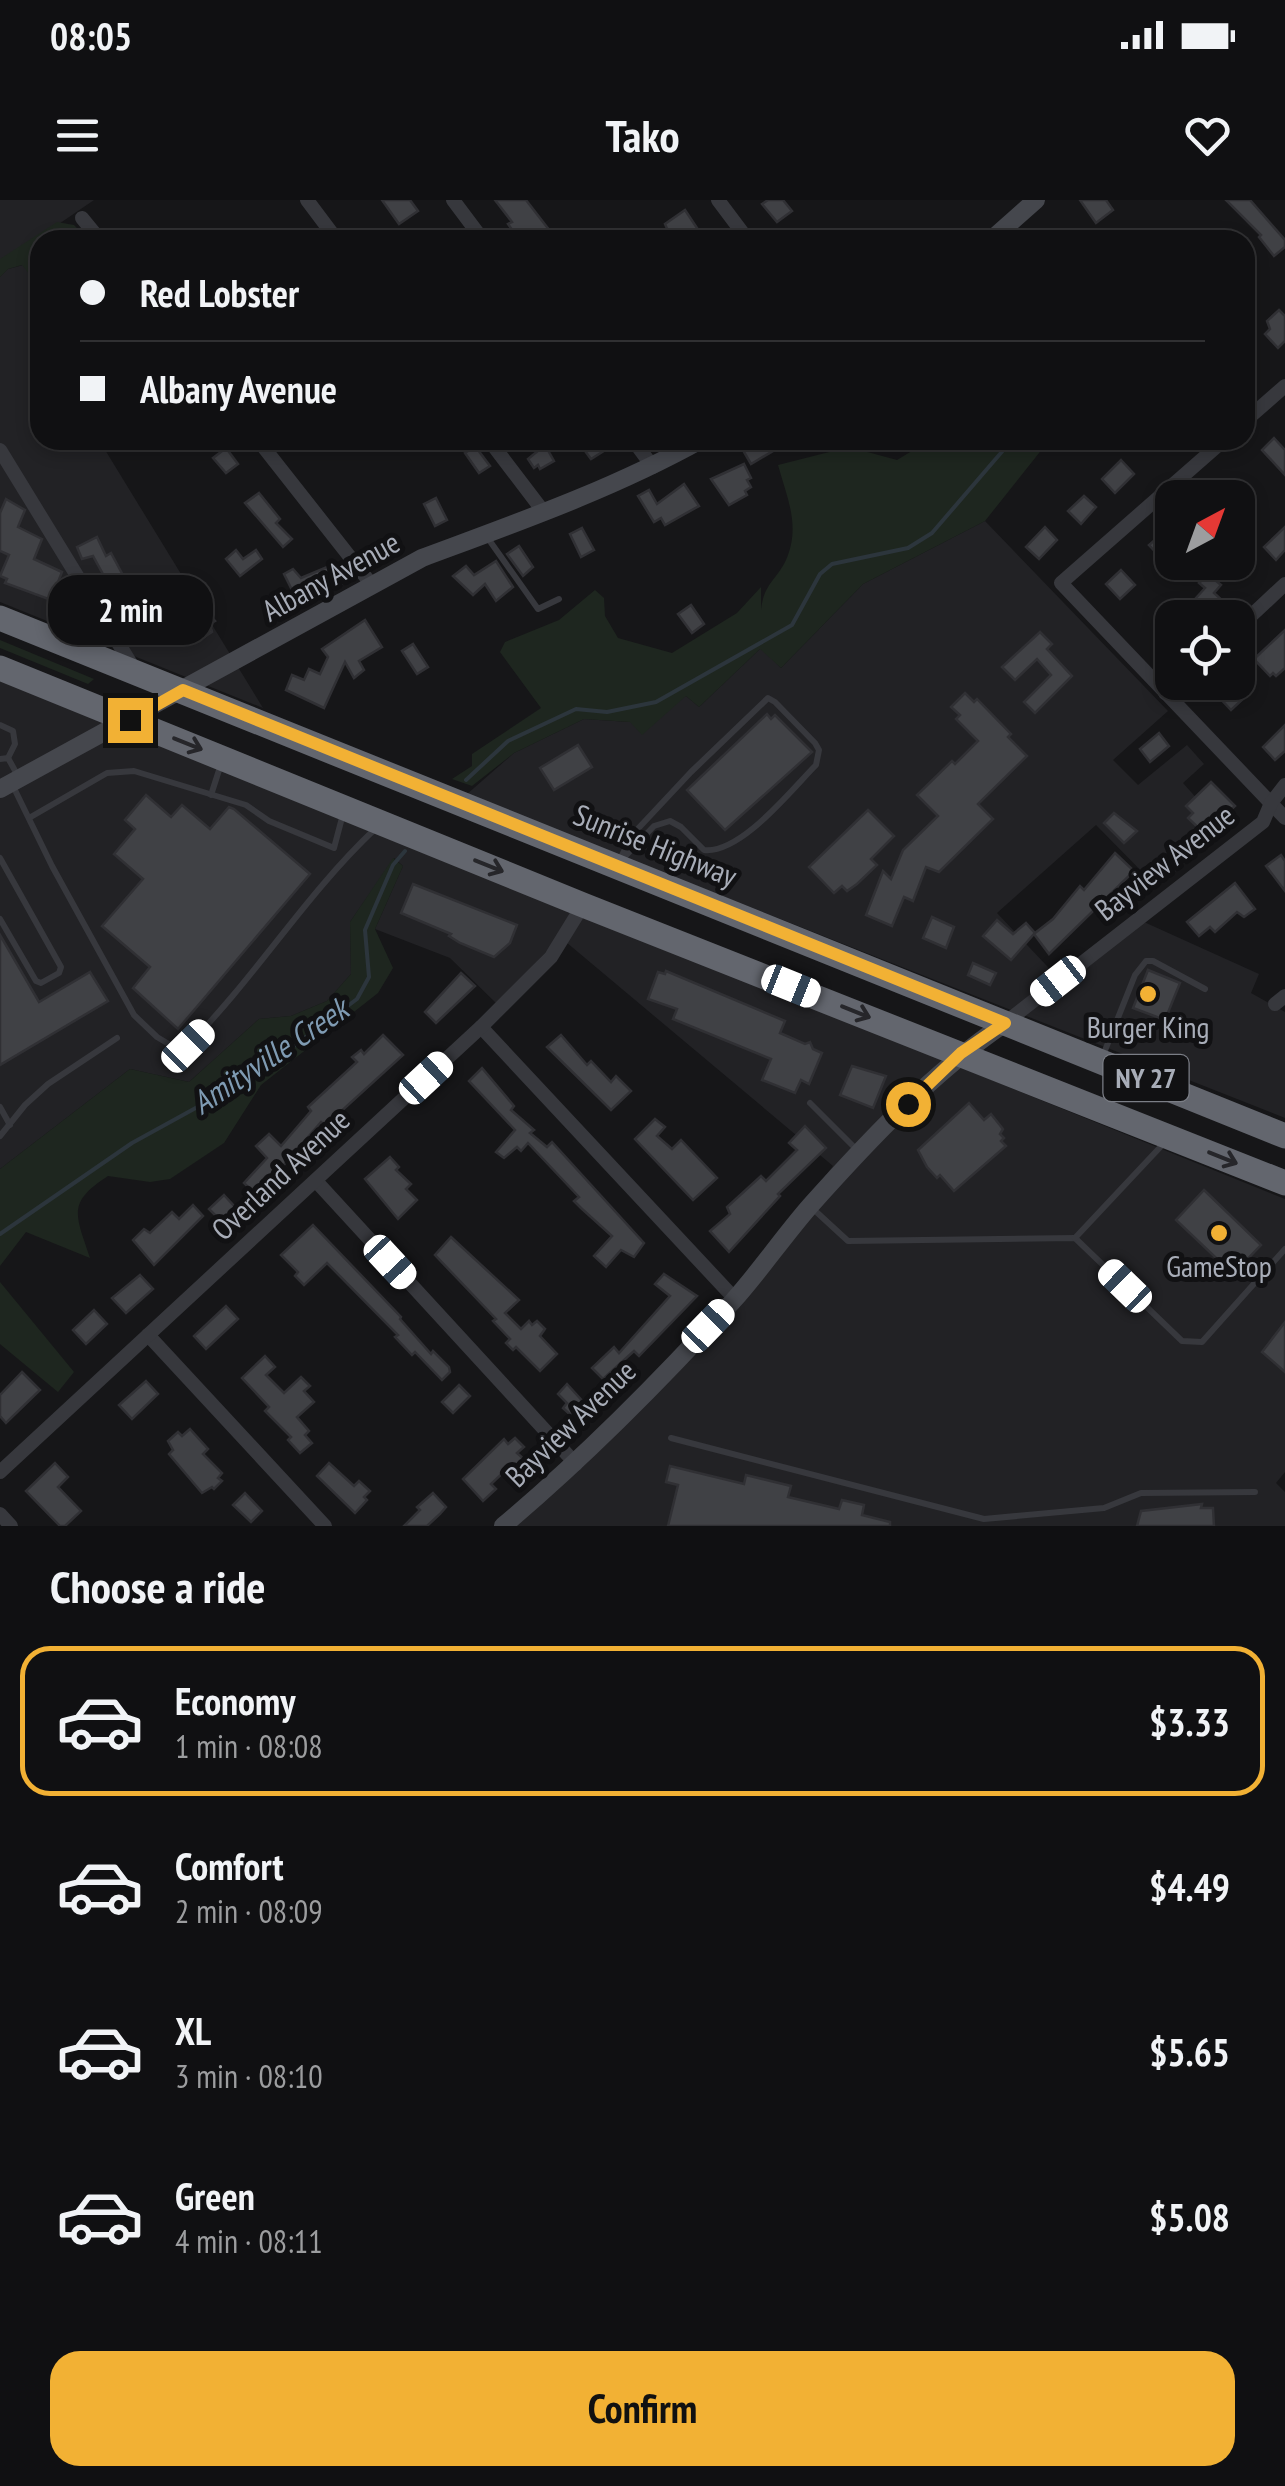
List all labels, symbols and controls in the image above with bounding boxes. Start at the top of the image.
text: 08:05 [50,11,132,60]
text: Tako [605,106,680,164]
icon: menu [50,108,105,163]
icon: heart [1180,108,1235,163]
text: Red Lobster [140,268,299,317]
text: Albany Avenue [140,364,337,413]
north arrow [1155,480,1255,580]
map controls [1155,480,1255,700]
street label: Albany Avenue [255,522,406,629]
callout: 2 min [48,575,212,645]
text: 2 min [98,589,163,631]
button: locate [1155,600,1255,700]
route end [108,698,153,743]
one-way arrow [172,736,203,754]
street label: Sunrise Highway [568,794,743,895]
street label: Bayview Avenue [1086,795,1242,928]
one-way arrow [473,859,504,877]
car [1025,951,1091,1011]
car [758,961,824,1011]
marker: Burger King [1137,983,1159,1005]
water label: Amityville Creek [183,985,359,1123]
one-way arrow [840,1005,871,1023]
place label: Burger King [1087,1007,1209,1046]
car [156,1014,220,1078]
car [394,1047,458,1109]
road number: NY 27 [1104,1055,1188,1101]
route start [886,1082,931,1127]
street label: Overland Avenue [203,1100,357,1248]
one-way arrow [1207,1151,1238,1169]
marker: GameStop [1208,1222,1230,1244]
car [359,1230,421,1294]
place label: GameStop [1166,1246,1272,1285]
car [1093,1254,1157,1318]
car [676,1294,740,1358]
street label: Bayview Avenue [496,1351,643,1495]
text: Choose a ride [50,1557,265,1615]
icon: car [55,1676,145,1766]
text: Economy [175,1676,295,1725]
text: $3.33 [1149,1697,1230,1746]
text: 1 min · 08:08 [175,1725,323,1767]
icon: car [55,1841,145,1931]
text: Comfort [175,1841,284,1890]
text: $4.49 [1149,1862,1230,1911]
text: 2 min · 08:09 [175,1890,323,1932]
icon: car [55,2006,145,2096]
text: XL [175,2006,211,2055]
text: $5.65 [1149,2027,1230,2076]
text: 3 min · 08:10 [175,2055,323,2097]
icon: car [55,2171,145,2261]
text: Green [175,2171,255,2220]
text: $5.08 [1149,2192,1230,2241]
text: 4 min · 08:11 [175,2220,323,2262]
button: Confirm [50,2351,1235,2466]

